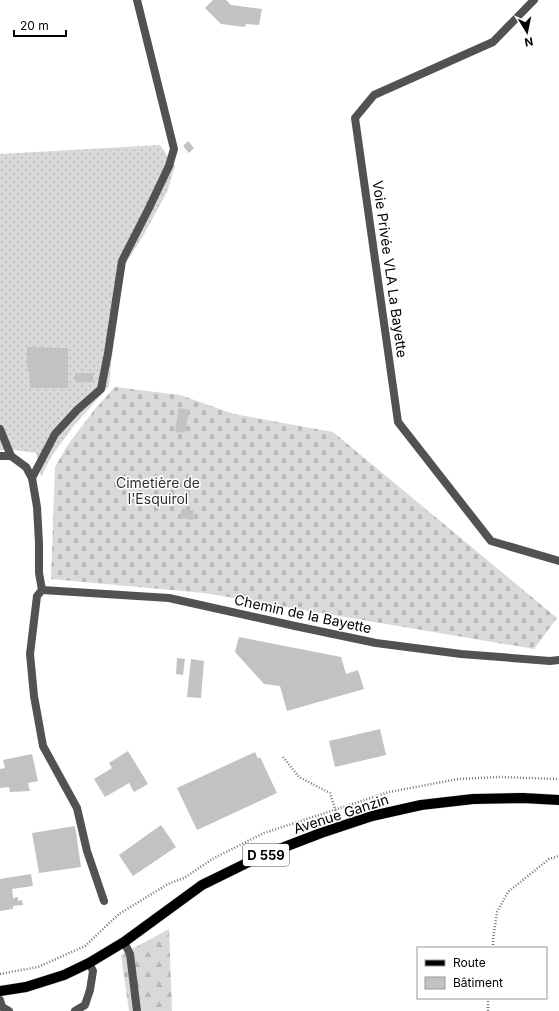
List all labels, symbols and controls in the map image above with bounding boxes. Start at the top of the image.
scale bar [14,12,66,38]
north arrow [507,12,547,52]
text: 20 m [20,18,49,33]
text: N [523,34,534,49]
street label: Voie Privée VLA La Bayette [370,179,411,359]
park label: Cimetière de l'Esquirol [116,474,200,507]
street label: Chemin de la Bayette [233,591,373,636]
street label: Avenue Ganzin [291,790,391,837]
road number: D 559 [243,844,289,866]
legend [417,947,547,999]
text: Route [453,955,486,970]
text: Bâtiment [453,975,503,990]

